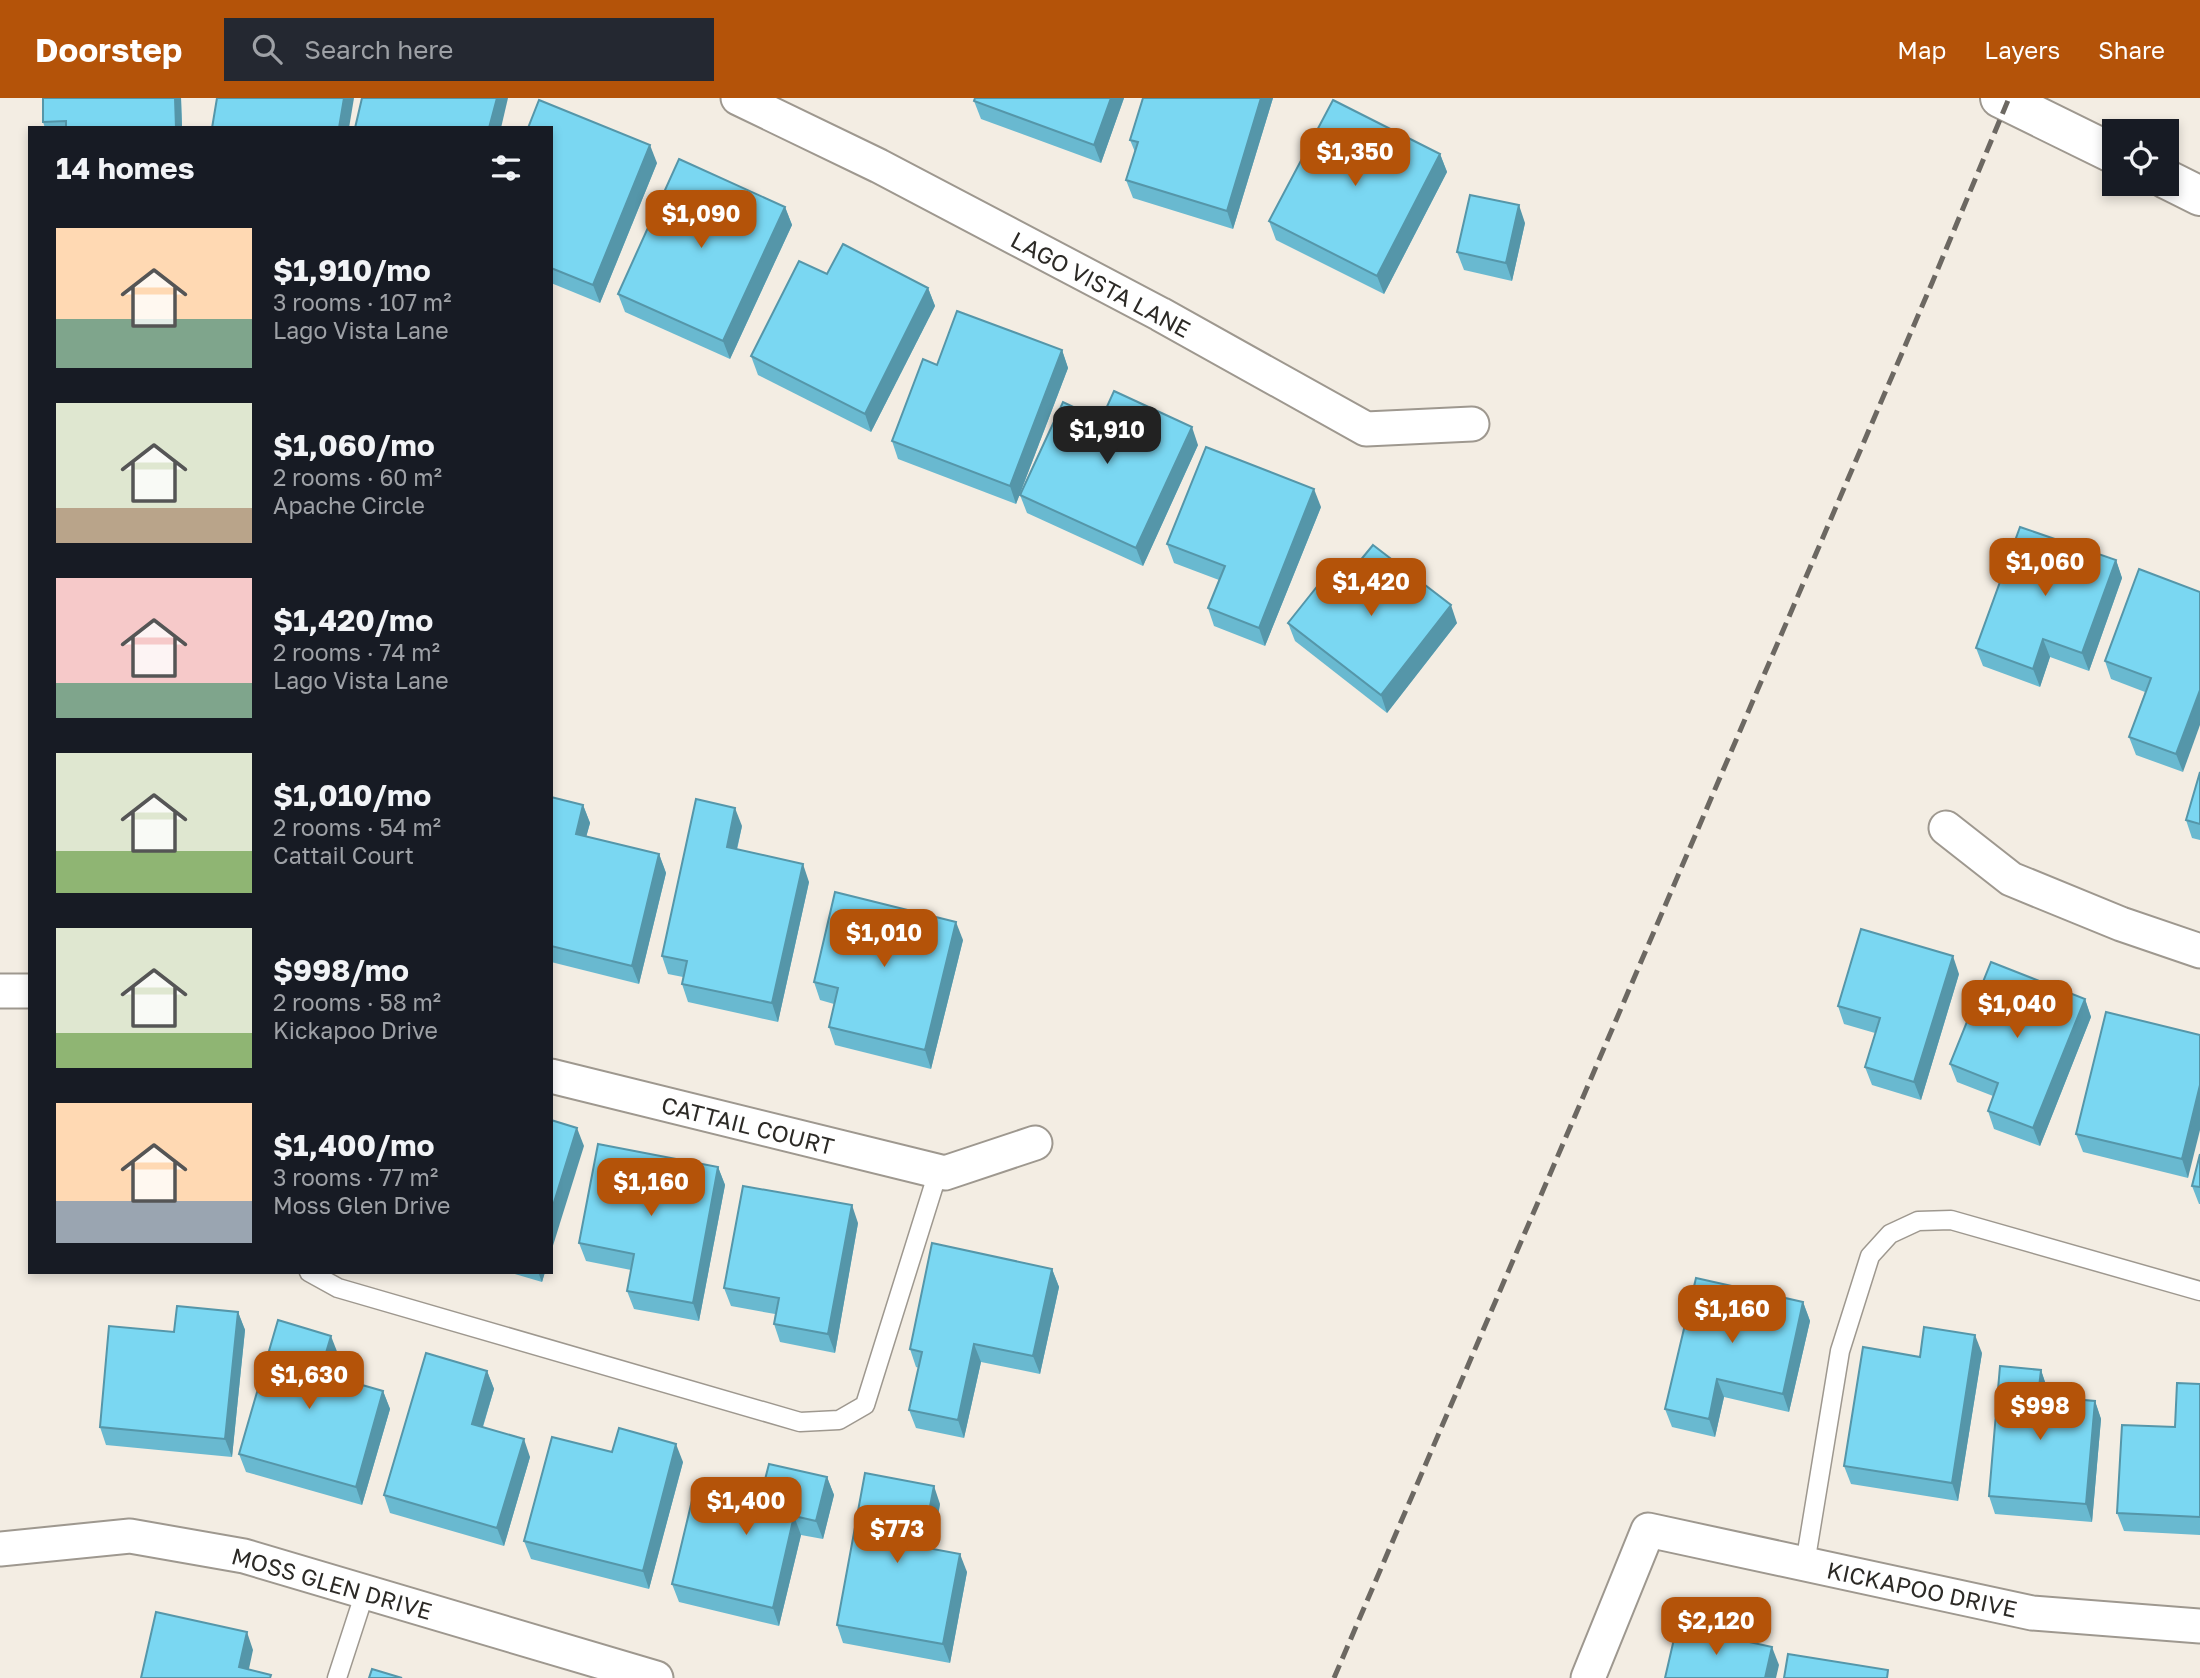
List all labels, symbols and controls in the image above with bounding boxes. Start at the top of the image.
search box [224,18,714,81]
text: Doorstep [35,30,182,69]
icon: search [248,30,286,68]
text: Search here [304,34,453,65]
text: Map [1897,35,1946,64]
text: Layers [1984,35,2060,64]
text: Share [2098,35,2165,64]
map controls [2102,119,2179,196]
button: locate [2102,119,2179,196]
pin: $1,350 [1298,129,1412,188]
text: $1,350 [1316,137,1394,165]
icon: filters [487,149,525,187]
text: 14 homes [56,150,195,186]
pin: $1,090 [644,190,758,250]
text: $1,090 [661,199,741,227]
street label: LAGO VISTA LANE [1006,225,1196,343]
text: $1,910/mo [273,252,431,288]
icon: home [112,256,196,340]
text: 3 rooms · 107 m² [273,288,451,316]
text: Lago Vista Lane [273,316,449,344]
pin: $1,910 [1050,406,1164,466]
text: $1,910 [1069,415,1145,443]
text: $1,060/mo [273,427,435,463]
icon: home [112,431,196,515]
text: 2 rooms · 60 m² [273,463,442,491]
text: Apache Circle [273,491,425,519]
pin: $1,060 [1988,538,2102,598]
text: $1,060 [2005,547,2085,575]
pin: $1,420 [1314,559,1428,618]
text: $1,420 [1332,567,1410,595]
text: $1,420/mo [273,602,433,638]
icon: home [112,606,196,690]
text: 2 rooms · 74 m² [273,638,440,666]
text: Lago Vista Lane [273,666,449,694]
text: $1,010/mo [273,777,431,813]
icon: home [112,781,196,865]
text: 2 rooms · 54 m² [273,813,441,841]
text: Cattail Court [273,841,414,869]
pin: $1,010 [827,910,941,969]
text: $1,010 [846,918,922,946]
text: $998/mo [273,952,409,988]
icon: home [112,956,196,1040]
pin: $1,040 [1960,981,2074,1040]
text: 2 rooms · 58 m² [273,988,441,1016]
text: $1,040 [1978,989,2056,1017]
text: Kickapoo Drive [273,1016,438,1044]
street label: CATTAIL COURT [659,1090,837,1160]
text: $1,400/mo [273,1127,435,1163]
icon: home [112,1131,196,1215]
pin: $1,160 [594,1158,708,1218]
text: 3 rooms · 77 m² [273,1163,438,1191]
text: $1,160 [613,1167,689,1195]
text: Moss Glen Drive [273,1191,450,1219]
pin: $1,160 [1675,1286,1789,1345]
text: $1,160 [1694,1294,1770,1322]
pin: $1,630 [252,1352,366,1411]
text: $1,630 [270,1360,348,1388]
pin: $998 [1999,1382,2081,1442]
text: $998 [2010,1391,2070,1419]
pin: $1,400 [689,1478,803,1537]
text: $1,400 [707,1486,785,1514]
pin: $773 [856,1506,938,1565]
text: $773 [870,1514,924,1542]
street label: MOSS GLEN DRIVE [229,1541,435,1625]
street label: KICKAPOO DRIVE [1824,1555,2020,1623]
pin: $2,120 [1659,1598,1773,1657]
text: $2,120 [1677,1606,1755,1634]

